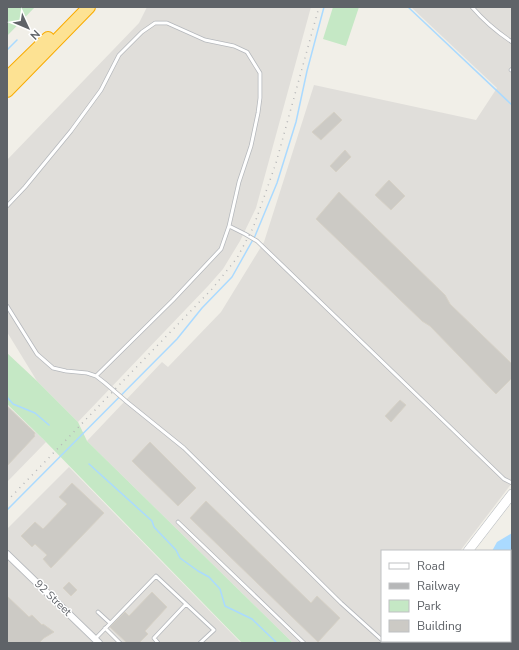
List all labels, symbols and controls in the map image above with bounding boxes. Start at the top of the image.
north arrow [8,8,48,48]
text: N [27,26,43,43]
legend [381,550,511,642]
text: Road [417,558,445,574]
street label: 92 Street [31,577,75,619]
text: Railway [417,578,461,594]
text: Park [417,598,442,614]
text: Building [417,618,462,634]

